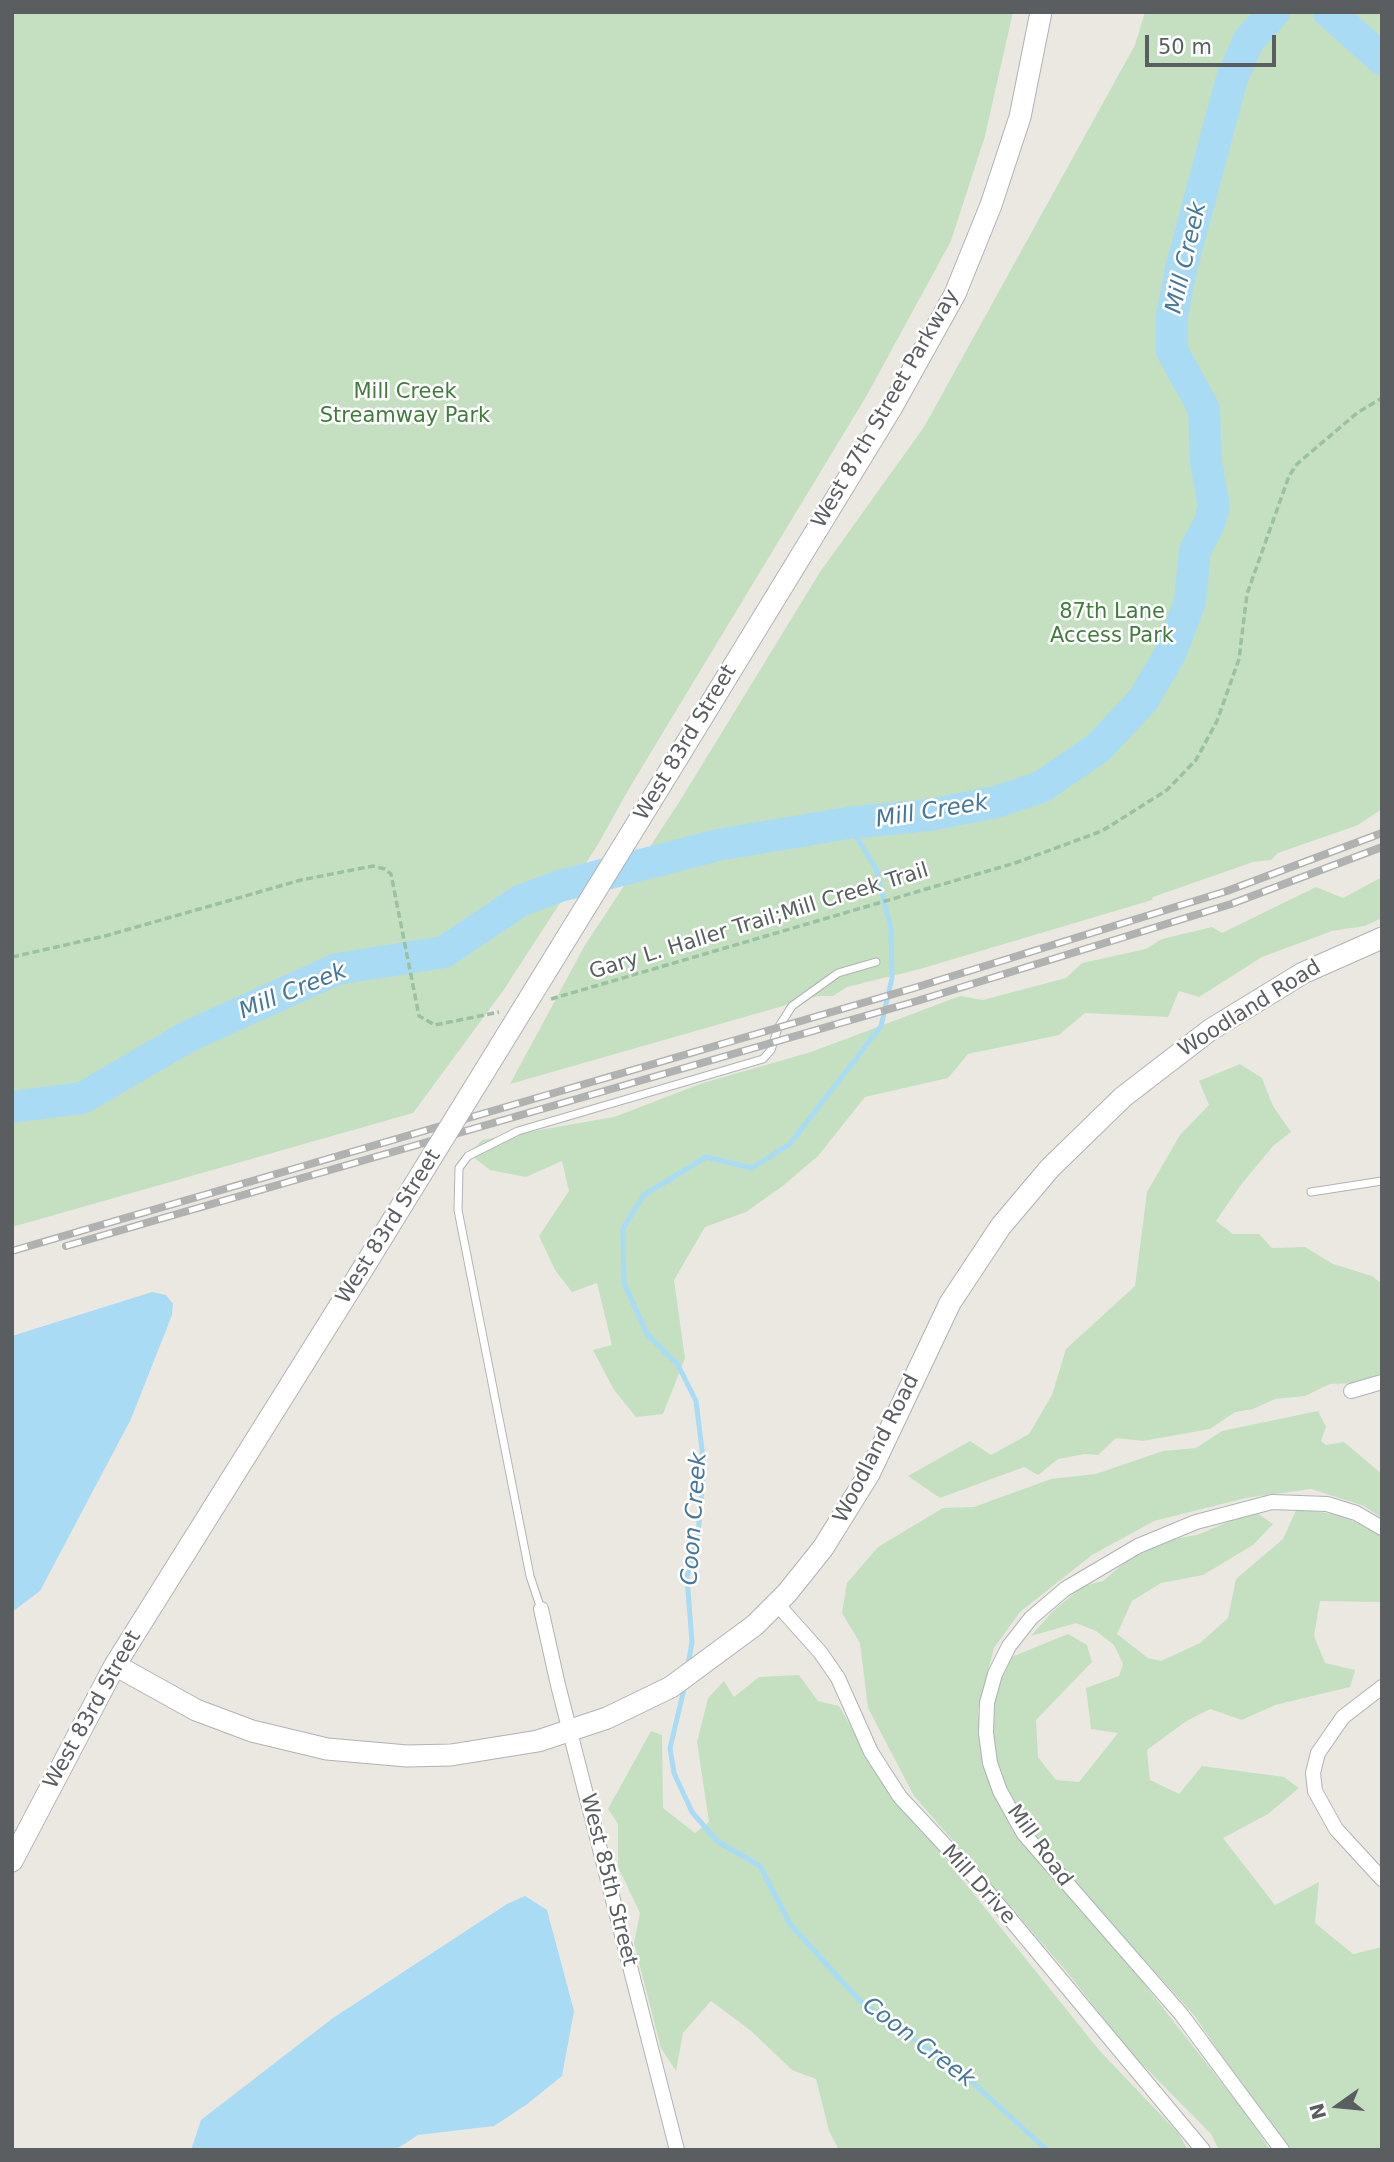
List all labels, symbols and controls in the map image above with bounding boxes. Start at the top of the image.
scale bar [1149,21,1280,65]
text: 50 m [1158,35,1212,59]
water label: Mill Creek [1161,200,1213,316]
street label: West 87th Street Parkway [807,285,965,533]
park label: Mill Creek Streamway Park [320,380,490,430]
park label: 87th Lane Access Park [1050,600,1174,650]
street label: West 83rd Street [630,661,742,825]
water label: Mill Creek [874,789,990,835]
street label: Gary L. Haller Trail;Mill Creek Trail [586,858,932,986]
street label: Woodland Road [1174,955,1326,1063]
water label: Mill Creek [235,958,351,1026]
street label: West 83rd Street [331,1145,447,1309]
street label: Woodland Road [829,1371,925,1527]
water label: Coon Creek [677,1452,713,1586]
street label: West 83rd Street [39,1626,147,1794]
street label: West 85th Street [574,1791,642,1969]
street label: Mill Road [1001,1800,1077,1892]
street label: Mill Drive [936,1840,1020,1930]
water label: Coon Creek [856,1992,980,2094]
north arrow [1303,2071,1373,2141]
text: N [1305,2101,1330,2122]

